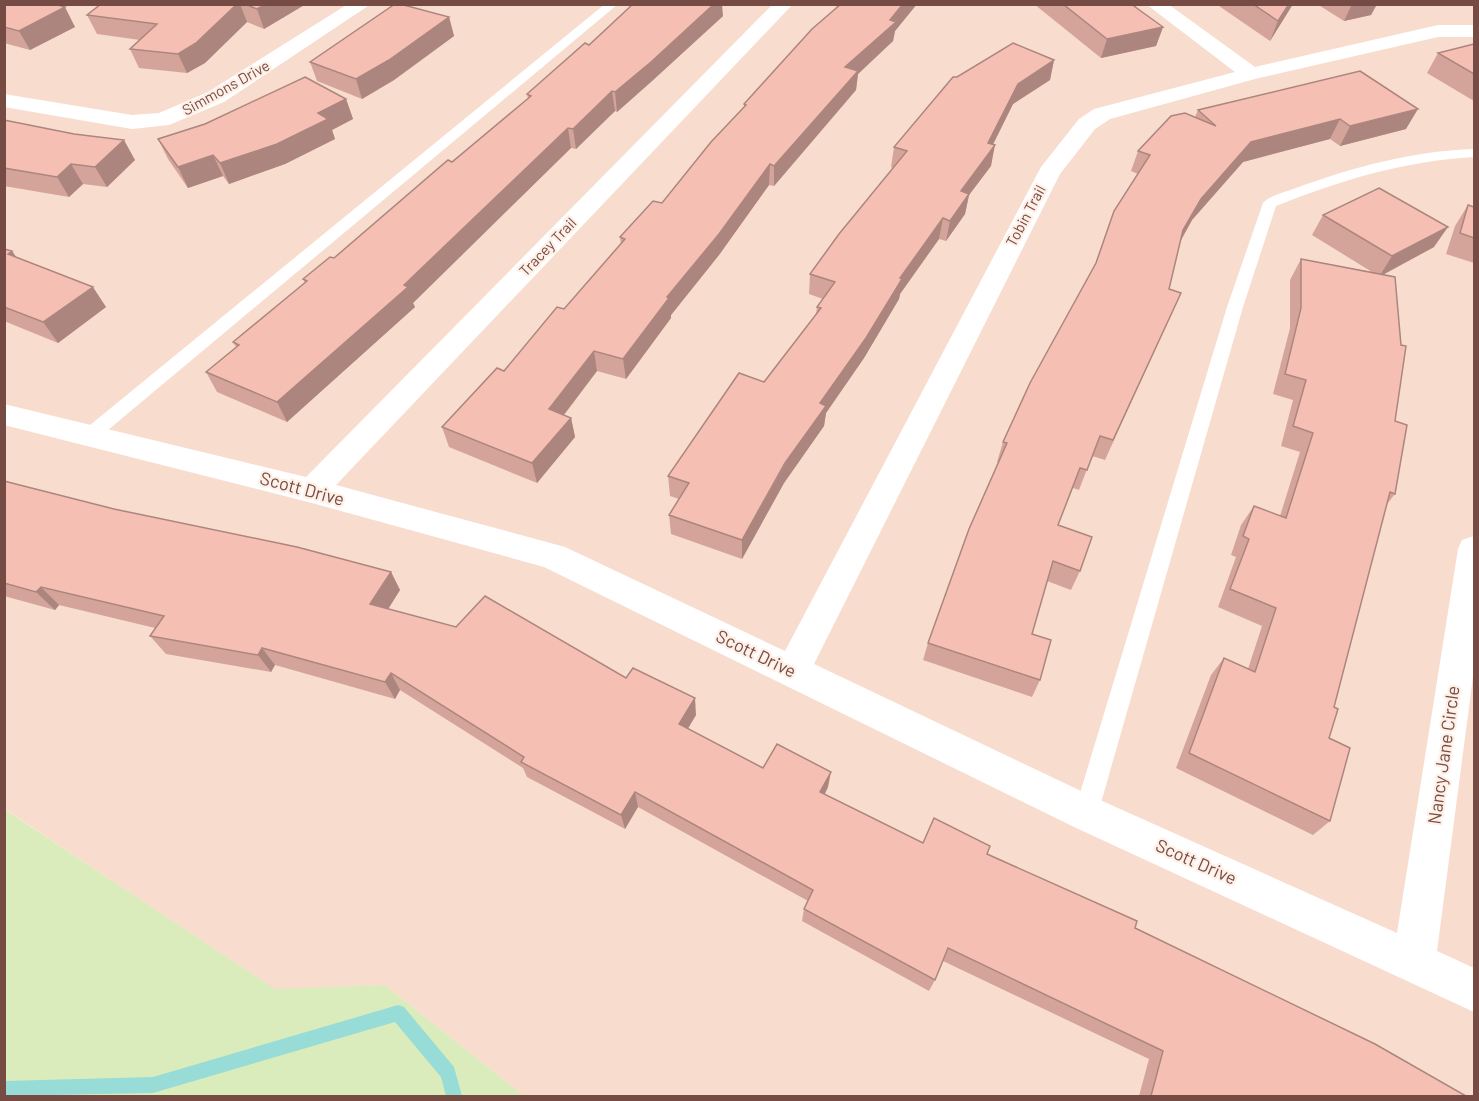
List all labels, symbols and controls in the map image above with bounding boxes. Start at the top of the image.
street label: Simmons Drive [179,56,272,119]
street label: Tobin Trail [1001,182,1049,249]
street label: Tracey Trail [515,213,580,279]
street label: Scott Drive [258,466,347,510]
street label: Scott Drive [713,624,800,682]
street label: Nancy Jane Circle [1422,684,1464,825]
street label: Scott Drive [1153,833,1240,889]

